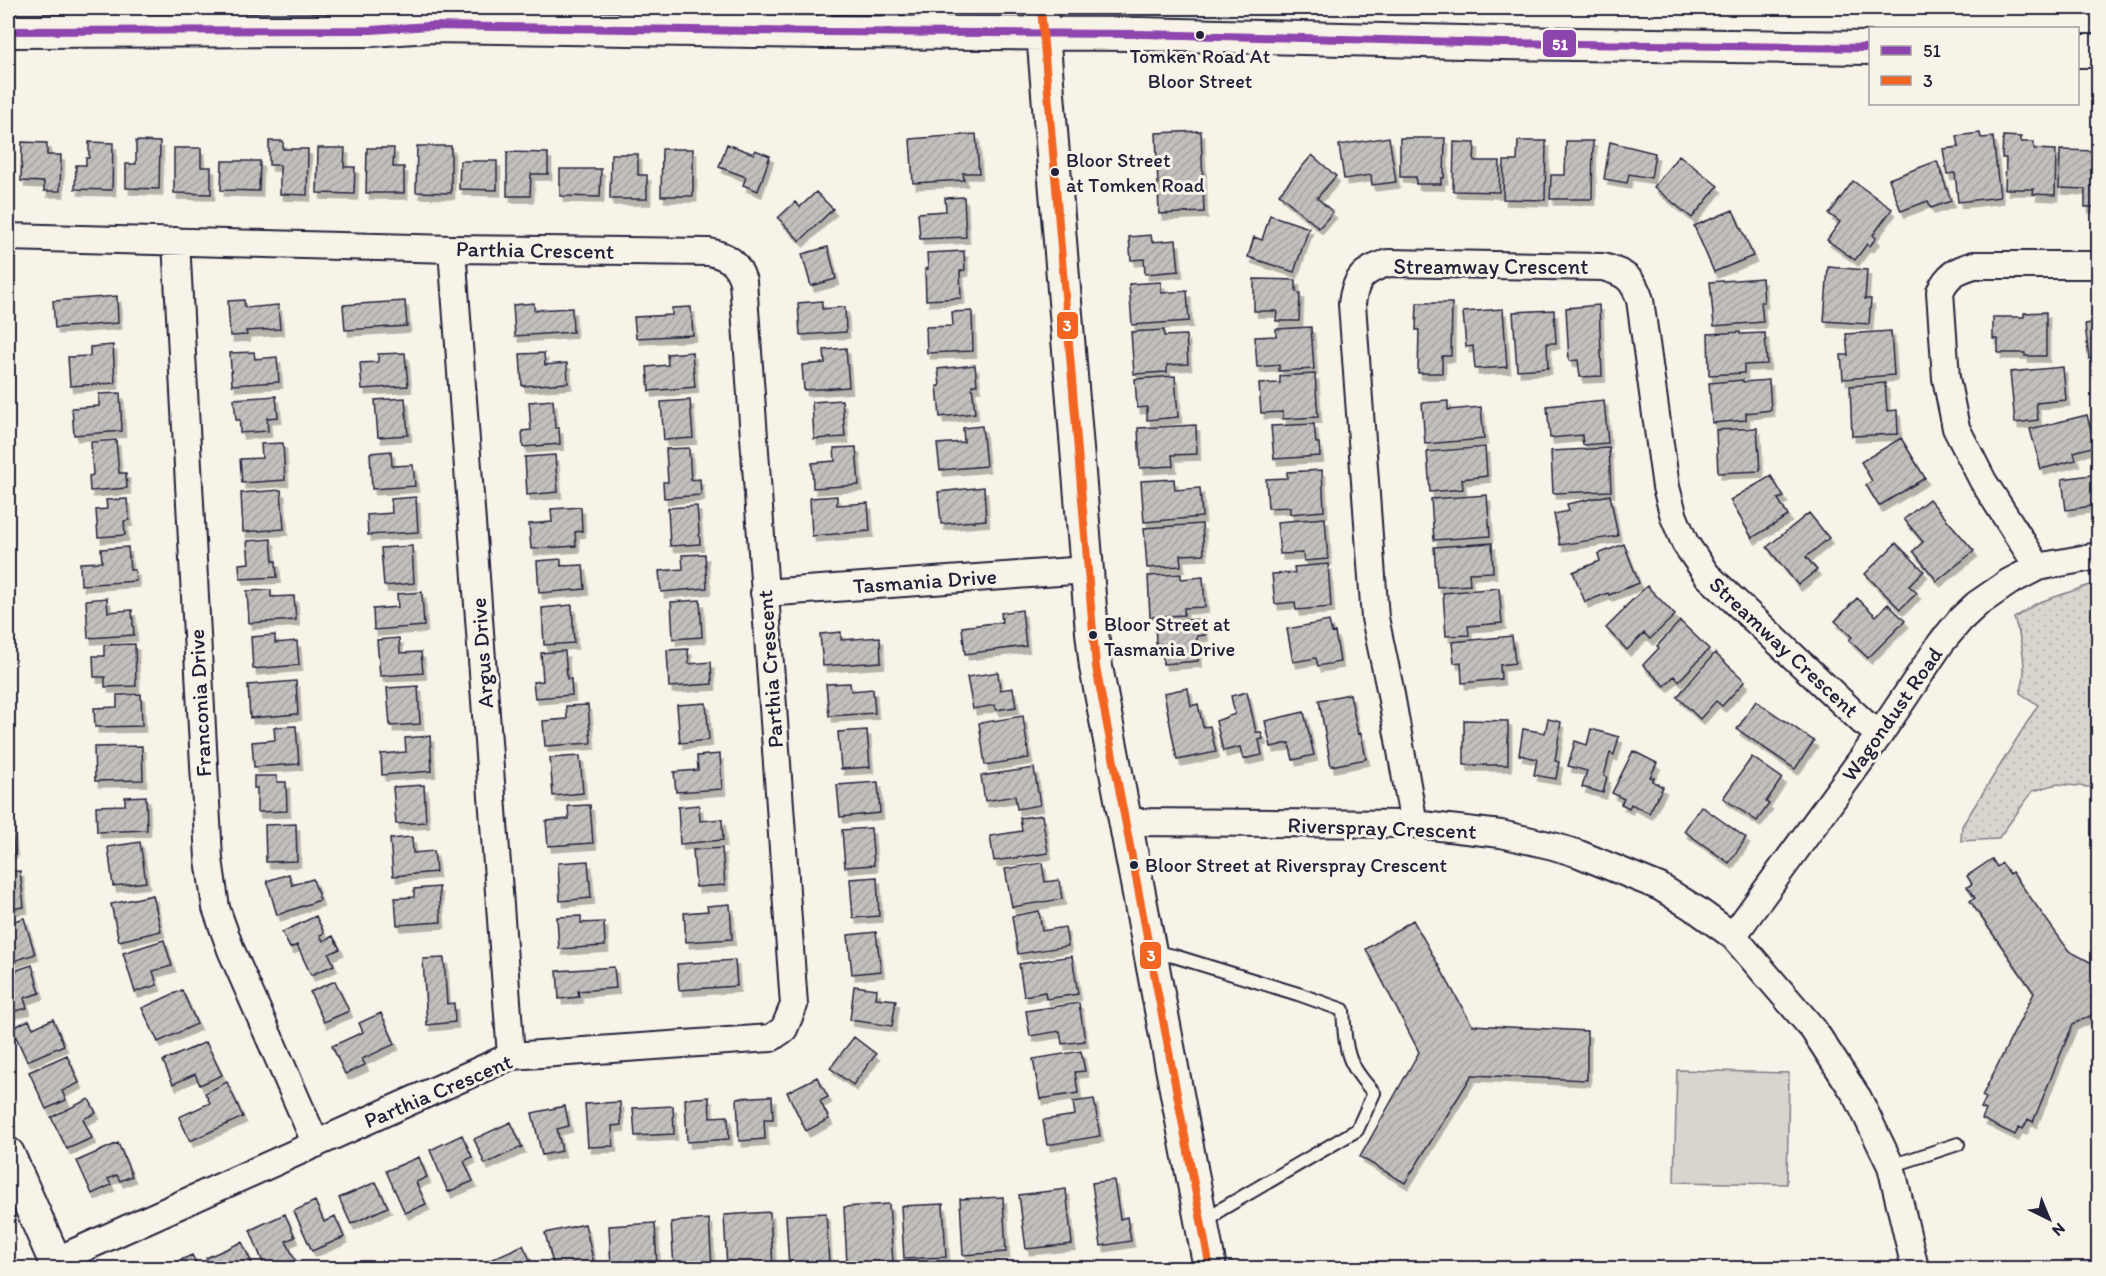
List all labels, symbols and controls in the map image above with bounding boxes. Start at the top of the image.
legend [1869,27,2079,105]
marker: Tomken Road At Bloor Street [1194,29,1206,41]
line badge: 51 [1542,29,1577,58]
text: 51 [1552,35,1568,54]
text: 51 [1923,40,1941,62]
place label: Tomken Road At Bloor Street [1130,44,1271,93]
text: 3 [1923,70,1933,92]
place label: Bloor Street at Tomken Road [1066,148,1205,197]
marker: Bloor Street at Tomken Road [1049,166,1061,178]
street label: Parthia Crescent [456,235,614,265]
street label: Streamway Crescent [1394,253,1588,280]
line badge: 3 [1056,311,1079,340]
text: 3 [1063,316,1072,335]
street label: Tasmania Drive [852,563,998,599]
street label: Streamway Crescent [1704,571,1864,723]
street label: Parthia Crescent [751,589,789,749]
street label: Argus Drive [465,597,499,709]
place label: Bloor Street at Tasmania Drive [1104,612,1235,661]
street label: Franconia Drive [183,628,217,778]
marker: Bloor Street at Tasmania Drive [1087,629,1099,641]
street label: Wagondust Road [1836,642,1948,786]
street label: Riverspray Crescent [1287,811,1477,845]
place label: Bloor Street at Riverspray Crescent [1145,853,1448,877]
marker: Bloor Street at Riverspray Crescent [1128,859,1140,871]
line badge: 3 [1139,941,1162,970]
text: 3 [1147,946,1156,965]
street label: Parthia Crescent [360,1048,516,1134]
north arrow [2019,1189,2079,1249]
text: N [2048,1219,2069,1240]

